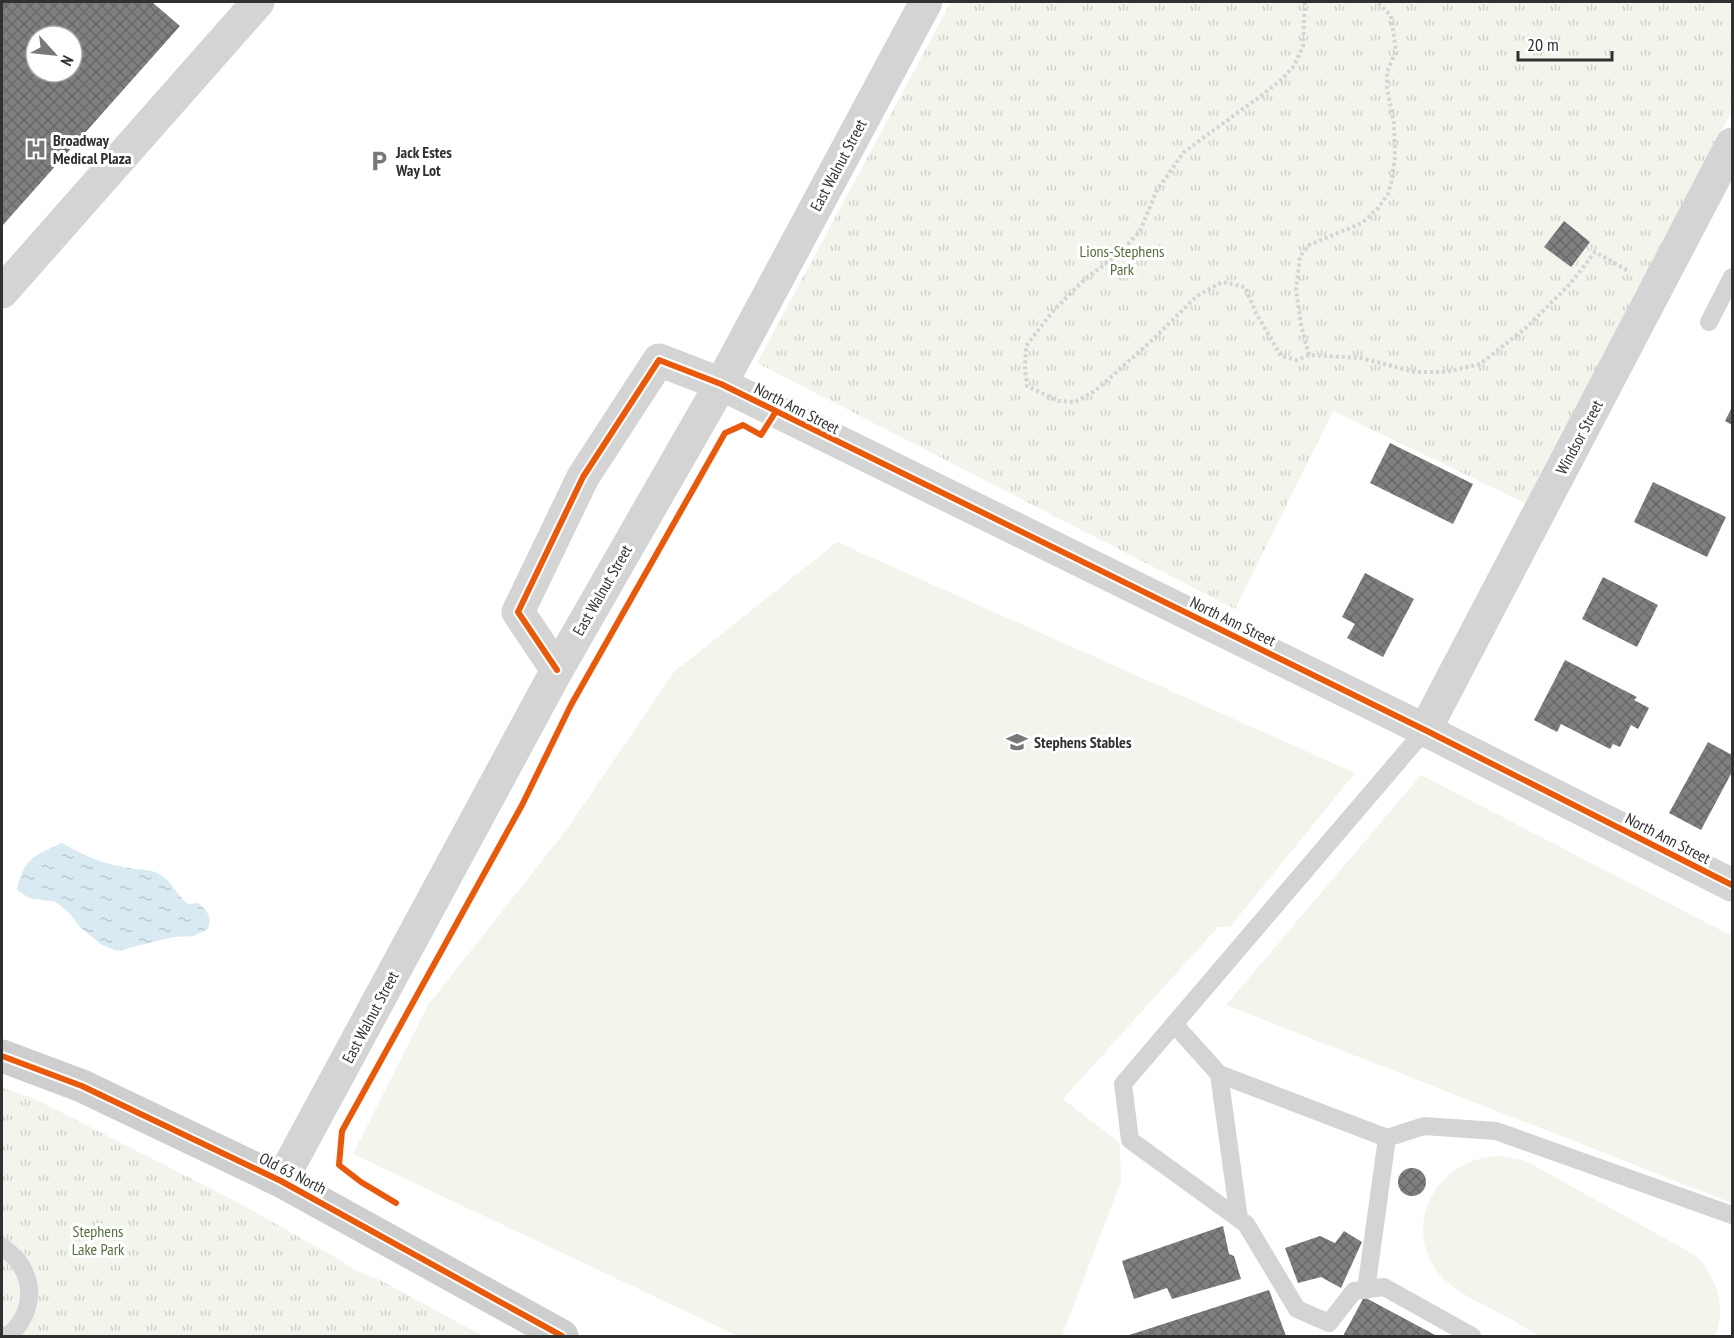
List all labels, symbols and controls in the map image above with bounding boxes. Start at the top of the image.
north arrow [24,24,84,84]
scale bar [1518,24,1612,62]
text: 20 m [1527,33,1559,56]
text: N [56,52,78,69]
street label: East Walnut Street [805,115,871,214]
place label: Broadway Medical Plaza [53,130,132,168]
hospital icon: Broadway Medical Plaza [24,137,48,161]
place label: Jack Estes Way Lot [395,142,452,180]
parking icon: Jack Estes Way Lot [367,149,391,173]
park label: Lions-Stephens Park [1080,241,1164,279]
street label: North Ann Street [751,378,843,438]
street label: Windsor Street [1551,396,1607,478]
street label: East Walnut Street [568,541,636,639]
street label: North Ann Street [1187,592,1280,651]
school or university icon: Stephens Stables [1005,730,1029,754]
place label: Stephens Stables [1034,732,1132,752]
street label: North Ann Street [1622,808,1714,868]
street label: East Walnut Street [337,967,403,1066]
street label: Old 63 North [256,1148,330,1198]
park label: Stephens Lake Park [72,1221,125,1259]

